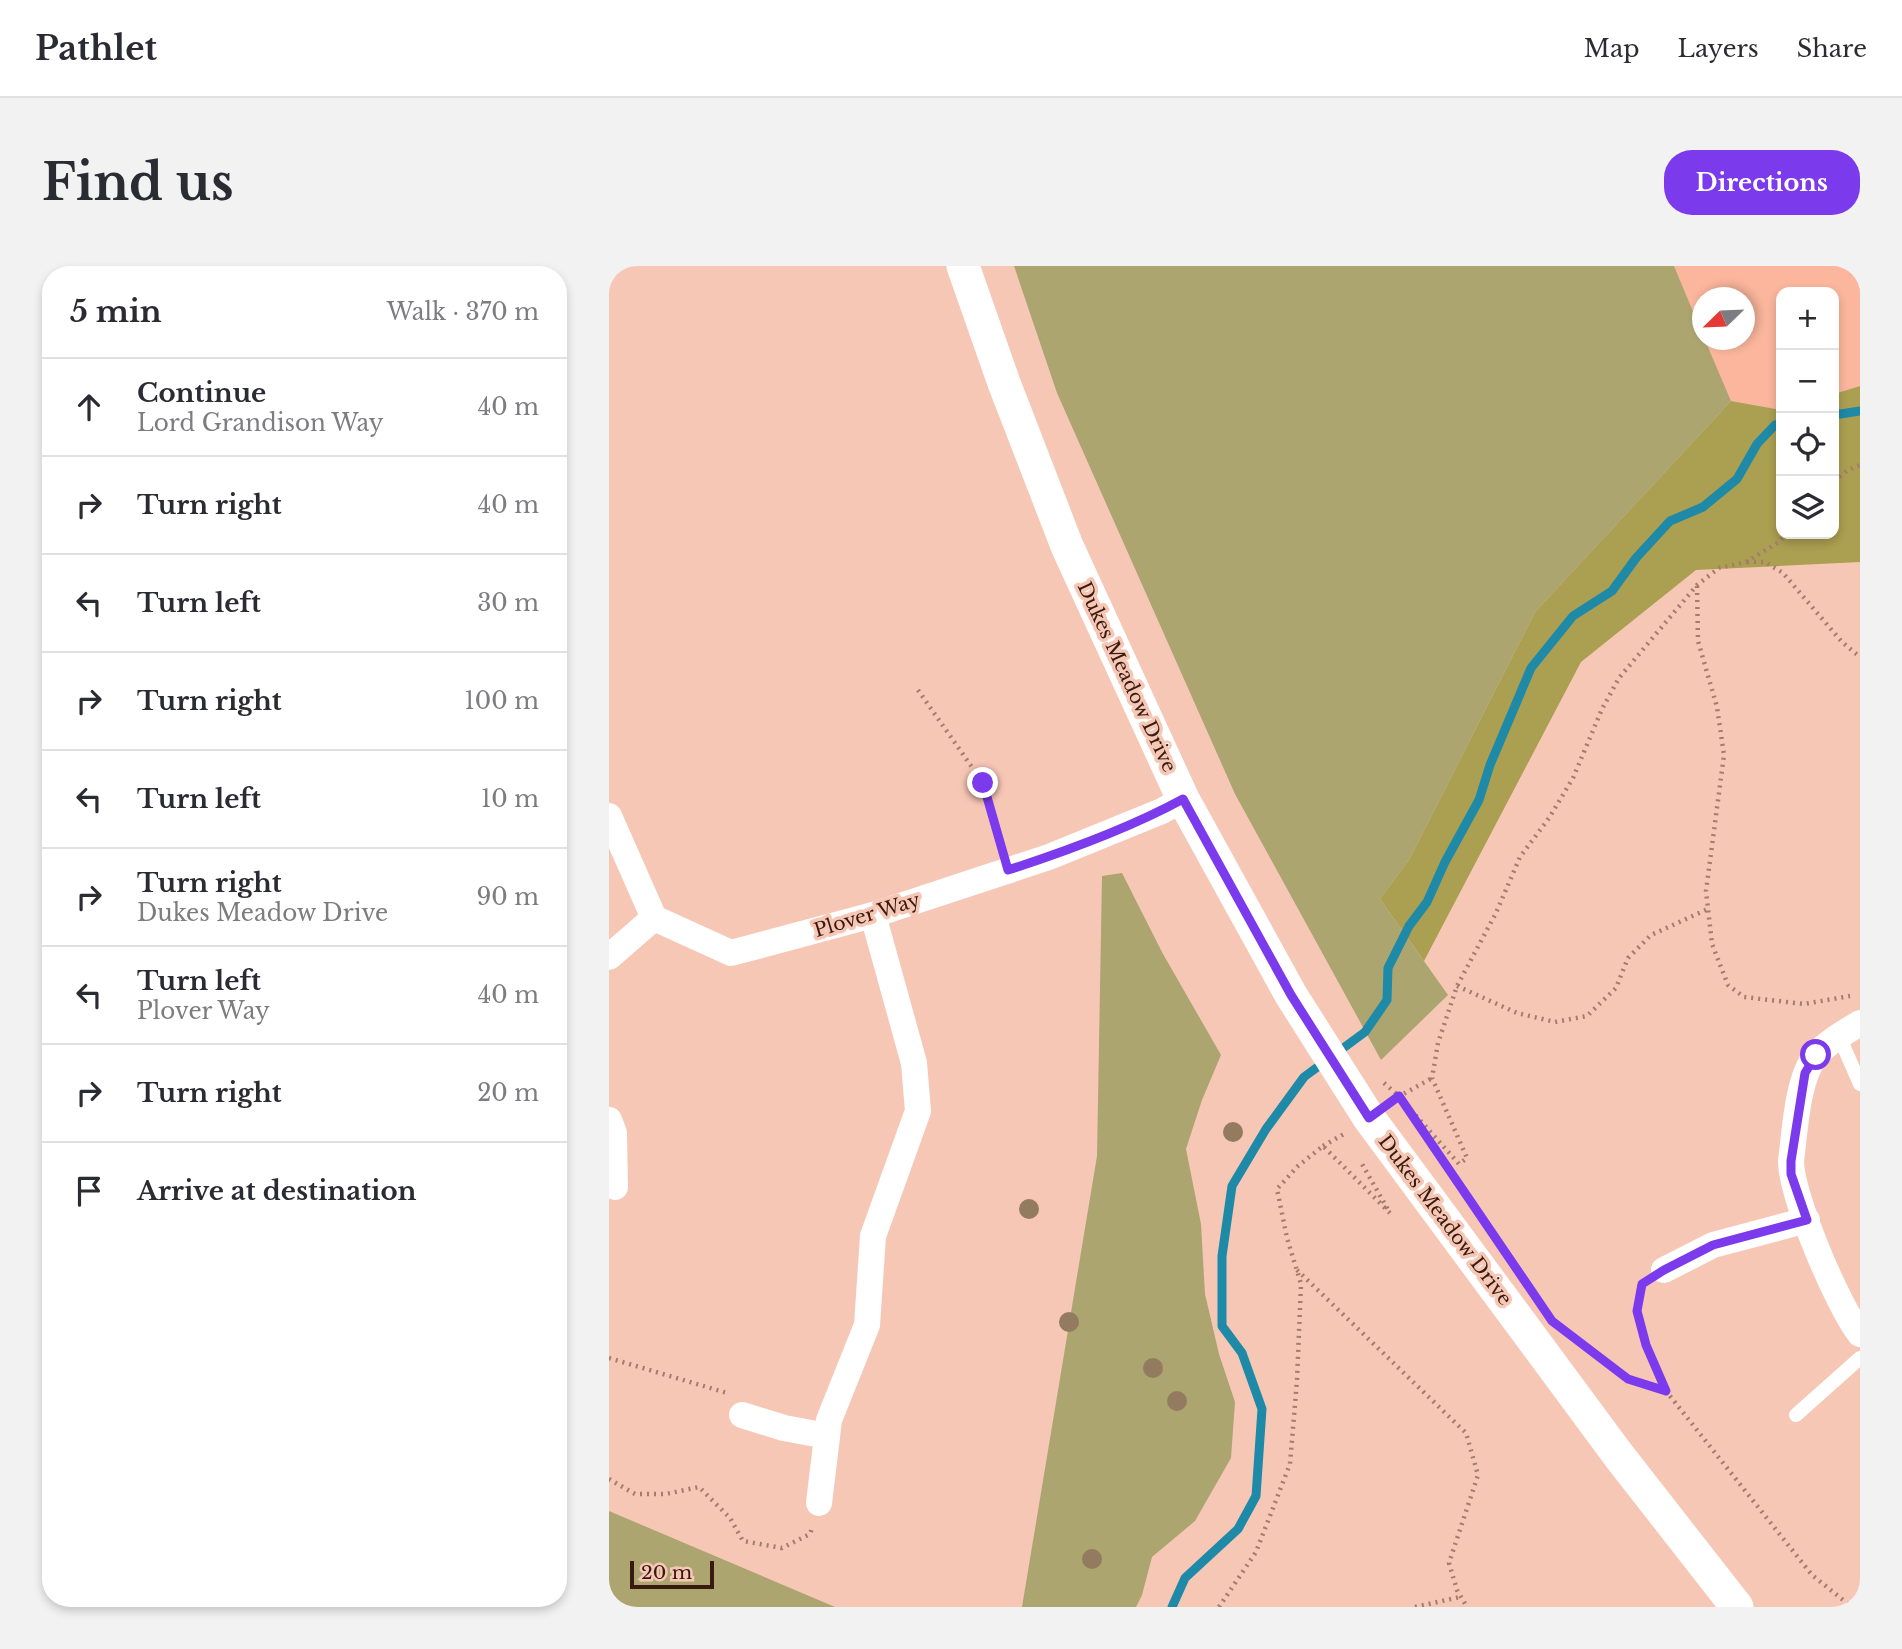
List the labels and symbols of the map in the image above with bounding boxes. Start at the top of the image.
north arrow [1692,287,1755,350]
street label: Dukes Meadow Drive [1073,578,1181,776]
route end [967,767,998,798]
street label: Plover Way [811,888,923,942]
route start [1800,1039,1831,1070]
street label: Dukes Meadow Drive [1373,1130,1517,1310]
scale bar [630,1558,714,1590]

